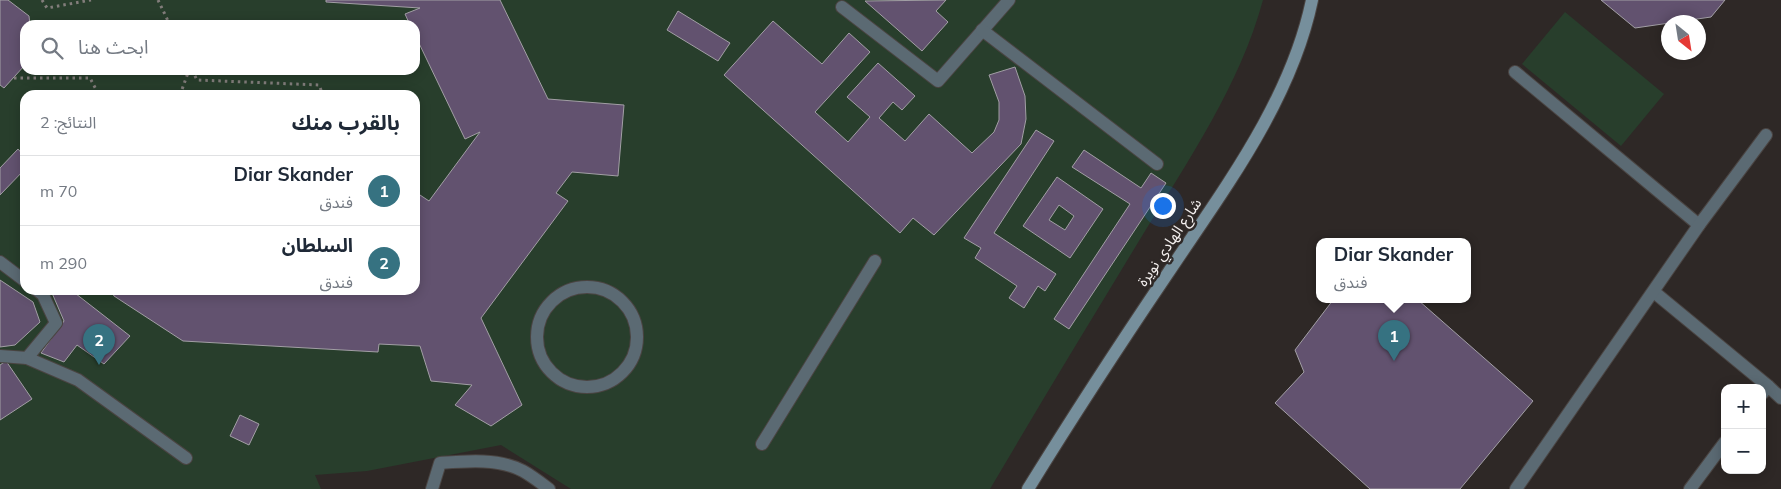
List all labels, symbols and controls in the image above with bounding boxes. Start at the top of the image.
north arrow [1661,15,1706,60]
search box [20,20,420,75]
icon: search [38,34,66,62]
text: ابحث هنا [78,35,148,59]
text: بالقرب منك [292,109,400,135]
text: النتائج: 2 [40,112,96,132]
text: Diar Skander [234,162,353,186]
text: 70 m [40,181,77,201]
text: 1 [379,181,389,201]
text: فندق [319,192,353,212]
your location [1150,193,1176,219]
street label: شارع الهادي نويرة [1133,194,1208,291]
text: السلطان [282,233,353,257]
popup [1316,238,1471,303]
text: Diar Skander [1334,242,1453,266]
text: 290 m [40,253,87,273]
text: 2 [379,253,389,273]
text: فندق [319,272,353,292]
text: فندق [1334,272,1367,292]
pin: 1 [1378,320,1410,361]
pin: 2 [83,324,115,365]
map controls [1721,384,1766,474]
button: + [1721,384,1766,429]
button: − [1721,429,1766,474]

